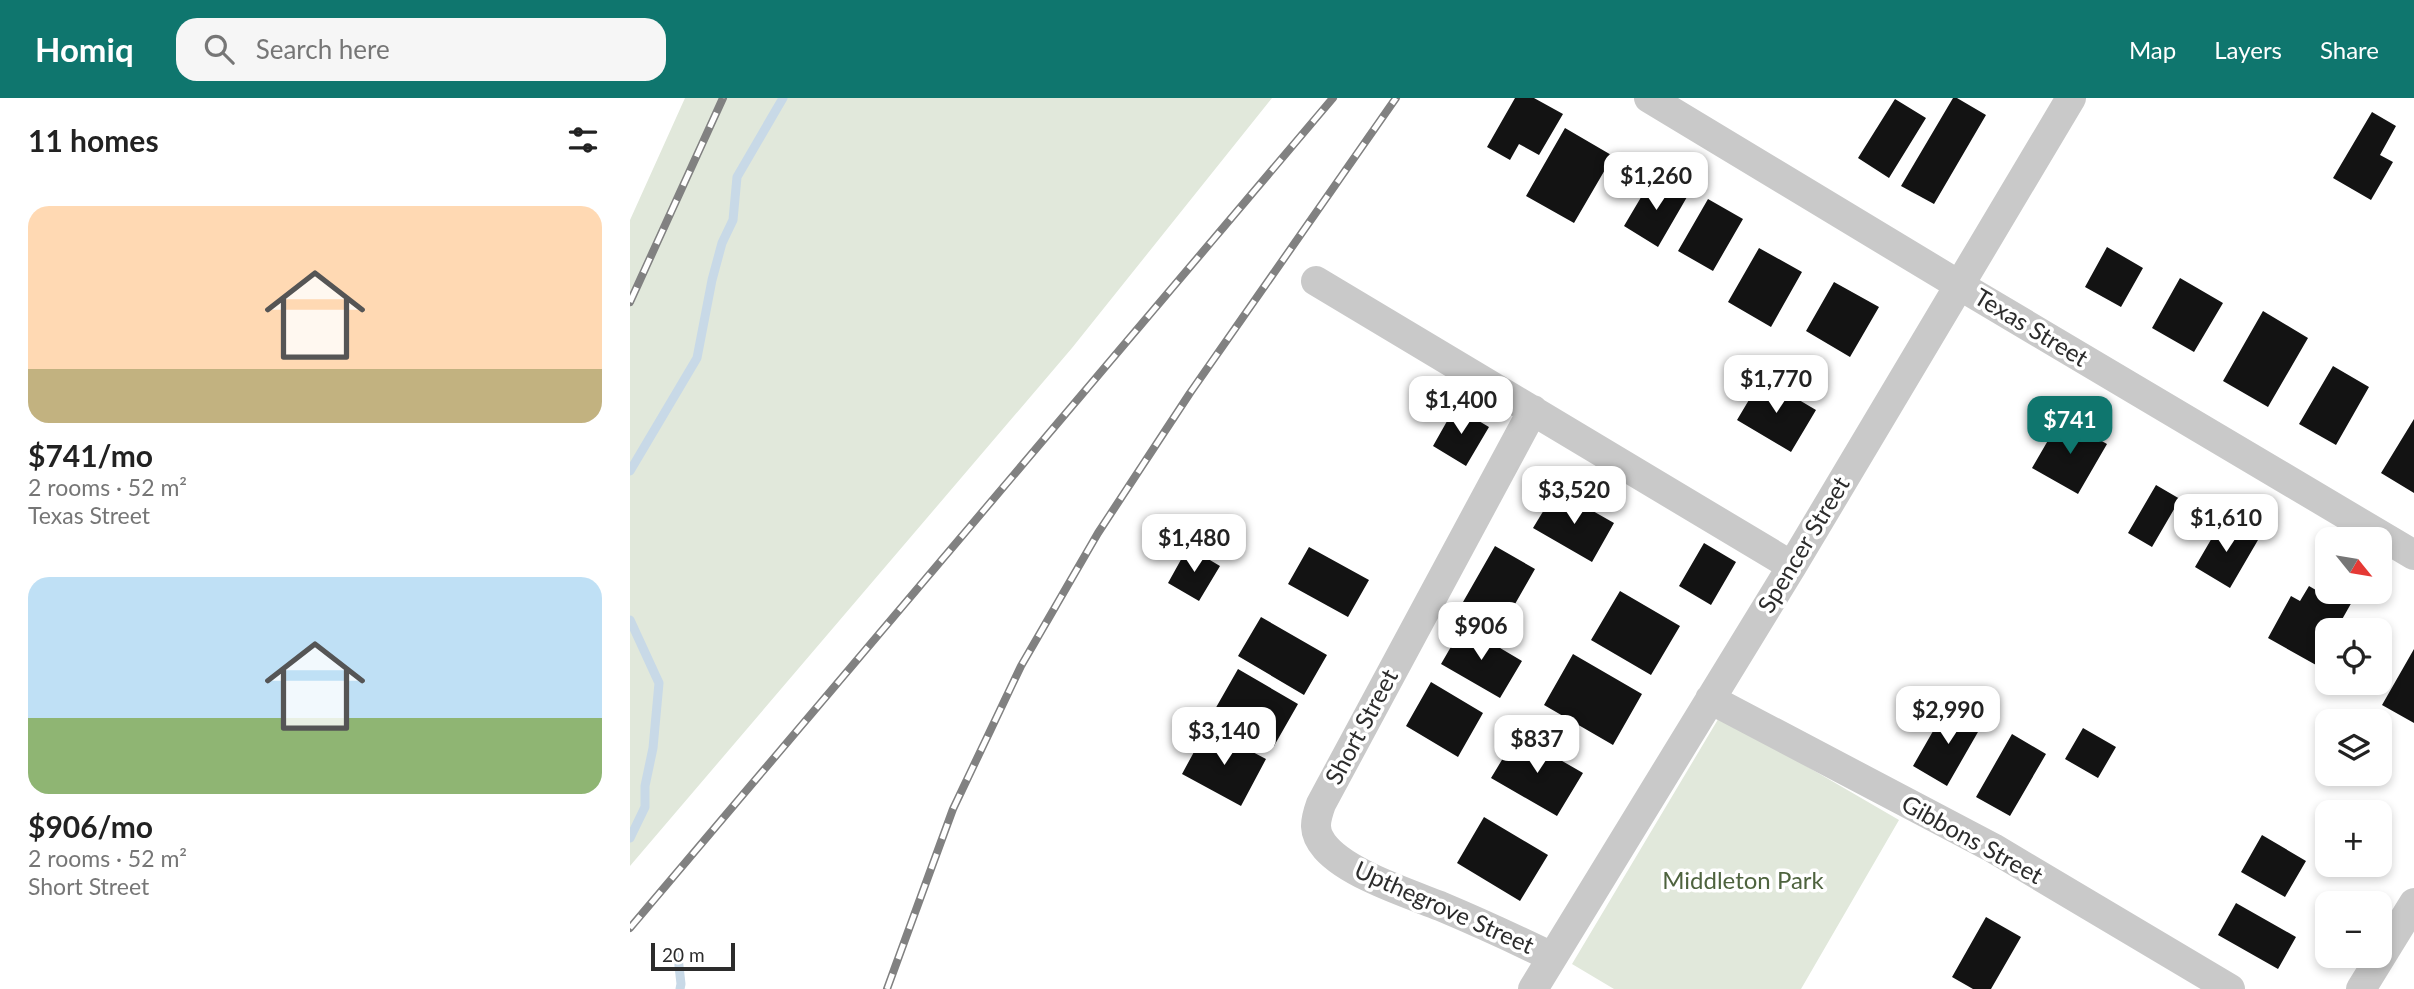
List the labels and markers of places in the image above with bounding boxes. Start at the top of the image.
pin: $1,260 [1599,152,1713,212]
pin: $1,770 [1719,356,1833,415]
pin: $1,400 [1404,376,1518,436]
pin: $741 [2029,396,2111,456]
pin: $3,520 [1517,466,1631,526]
pin: $1,610 [2169,494,2283,554]
pin: $1,480 [1137,514,1251,574]
pin: $906 [1440,602,1522,662]
pin: $2,990 [1891,686,2005,746]
pin: $3,140 [1167,708,1281,767]
pin: $837 [1496,716,1578,775]

